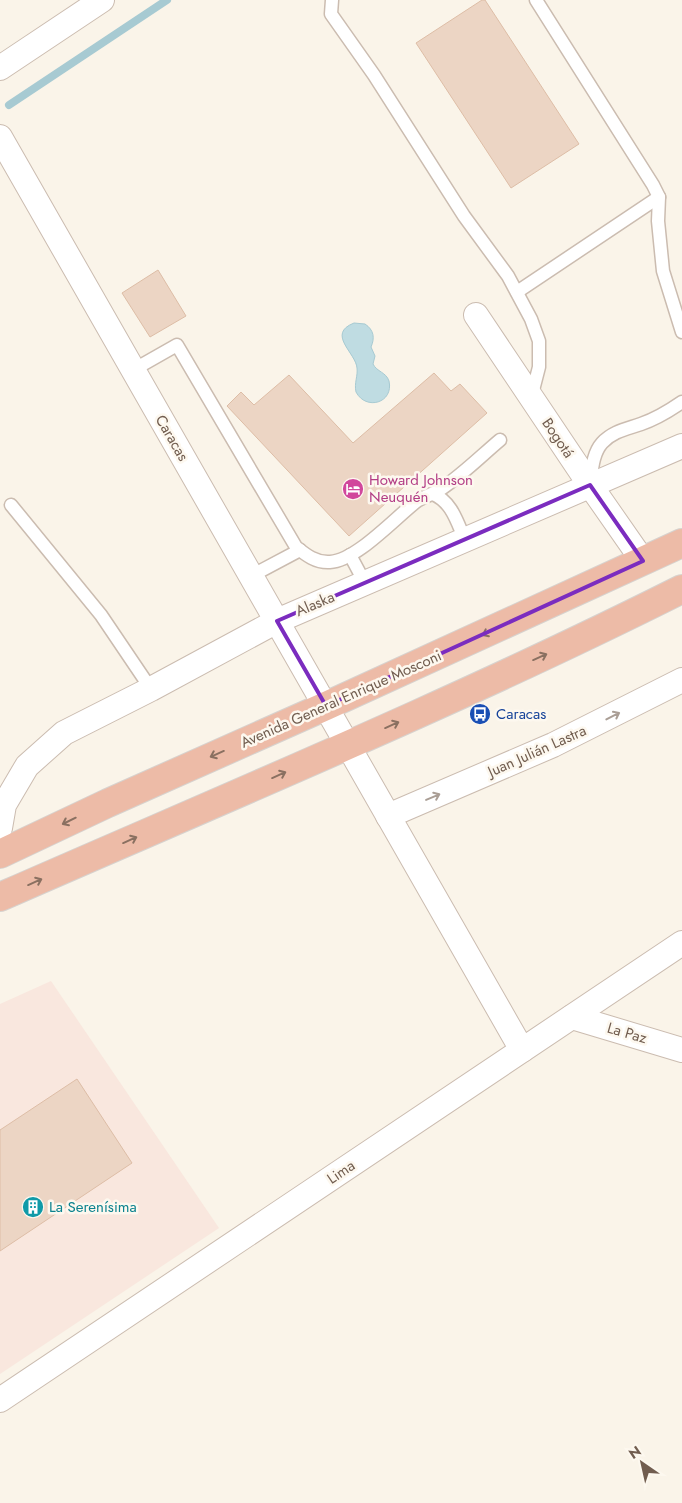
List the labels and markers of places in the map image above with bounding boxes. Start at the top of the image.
place label: Howard Johnson Neuquén [369,469,473,508]
hotel icon: Howard Johnson Neuquén [341,477,365,501]
bus stop icon: Caracas [468,702,492,726]
place label: Caracas [496,703,546,725]
building icon: La Serenísima [21,1195,45,1219]
place label: La Serenísima [49,1196,137,1218]

